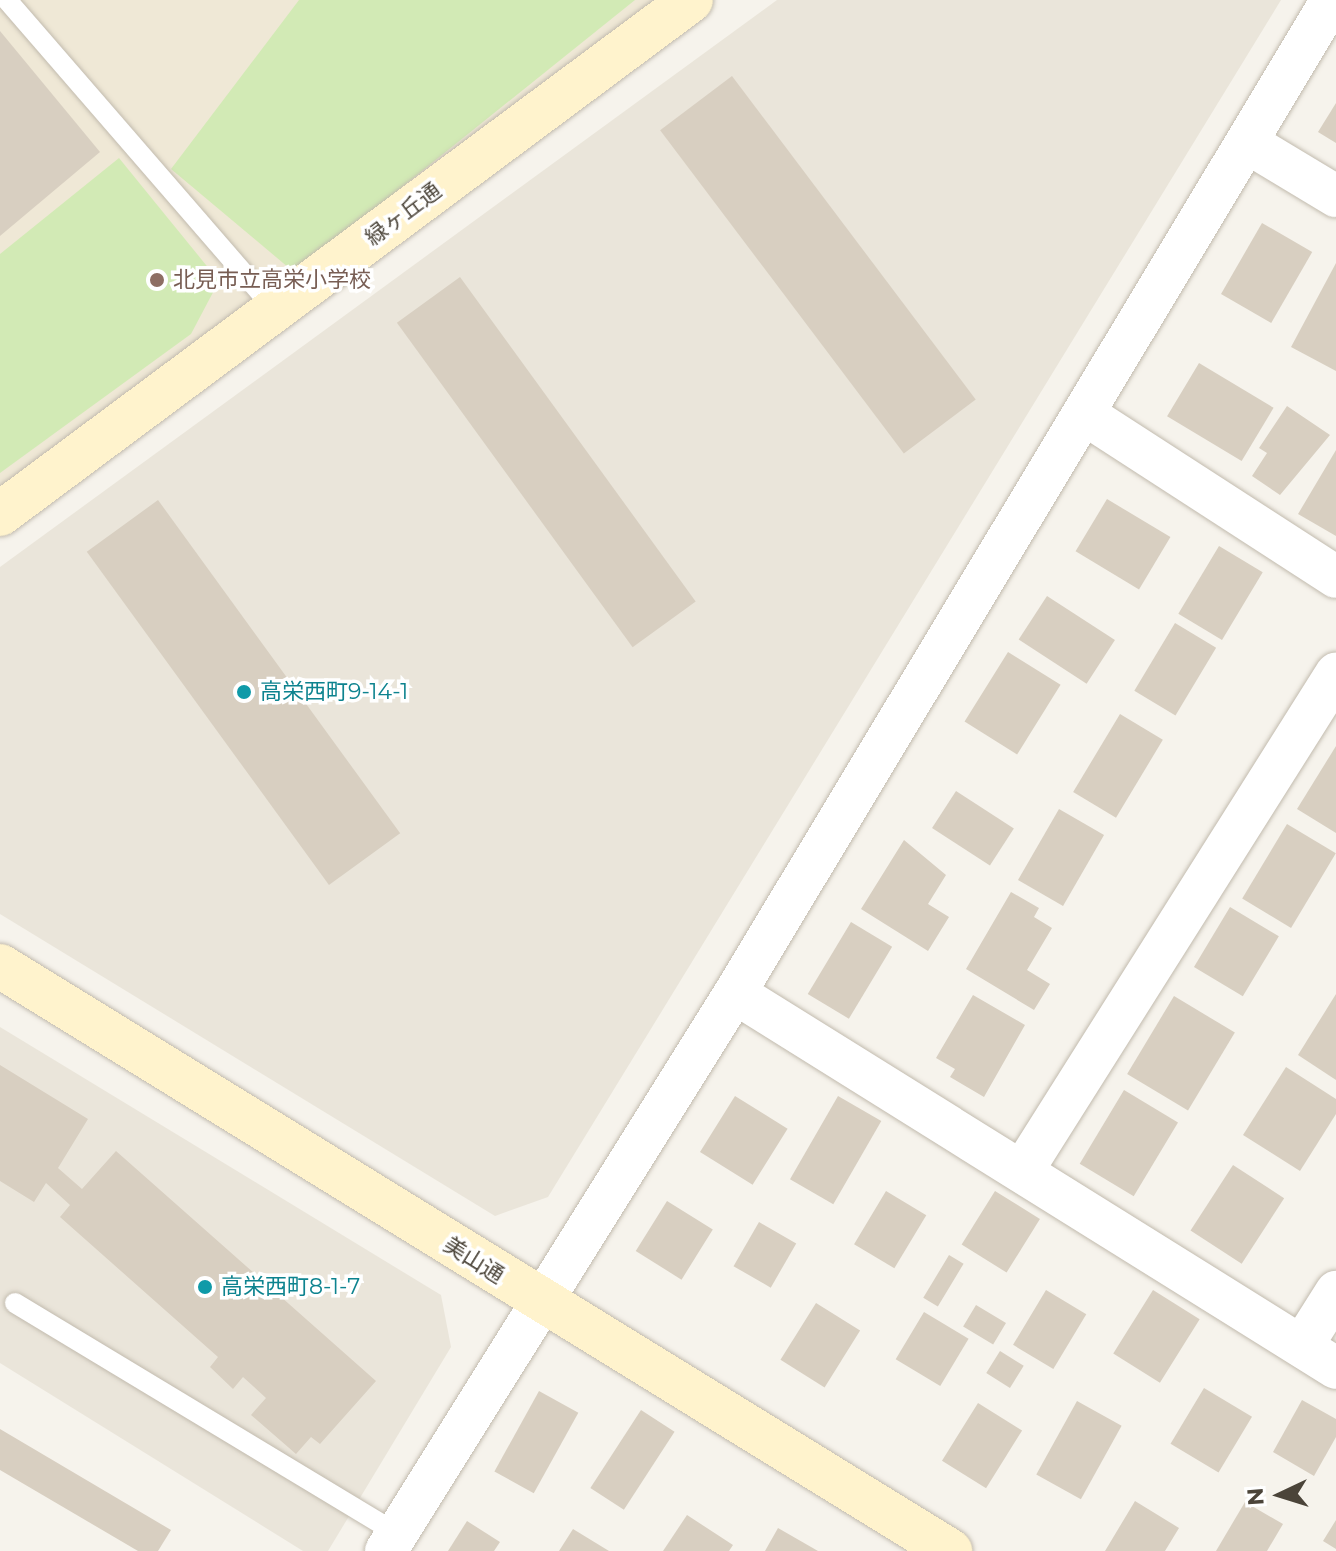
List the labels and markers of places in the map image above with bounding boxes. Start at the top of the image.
place label: 北見市立高栄小学校 [173,267,371,293]
marker: 北見市立高栄小学校 [148,271,166,289]
place label: 高栄西町9-14-1 [260,679,408,705]
marker: 高栄西町9-14-1 [235,683,253,701]
place label: 高栄西町8-1-7 [221,1274,360,1300]
marker: 高栄西町8-1-7 [196,1278,214,1296]

